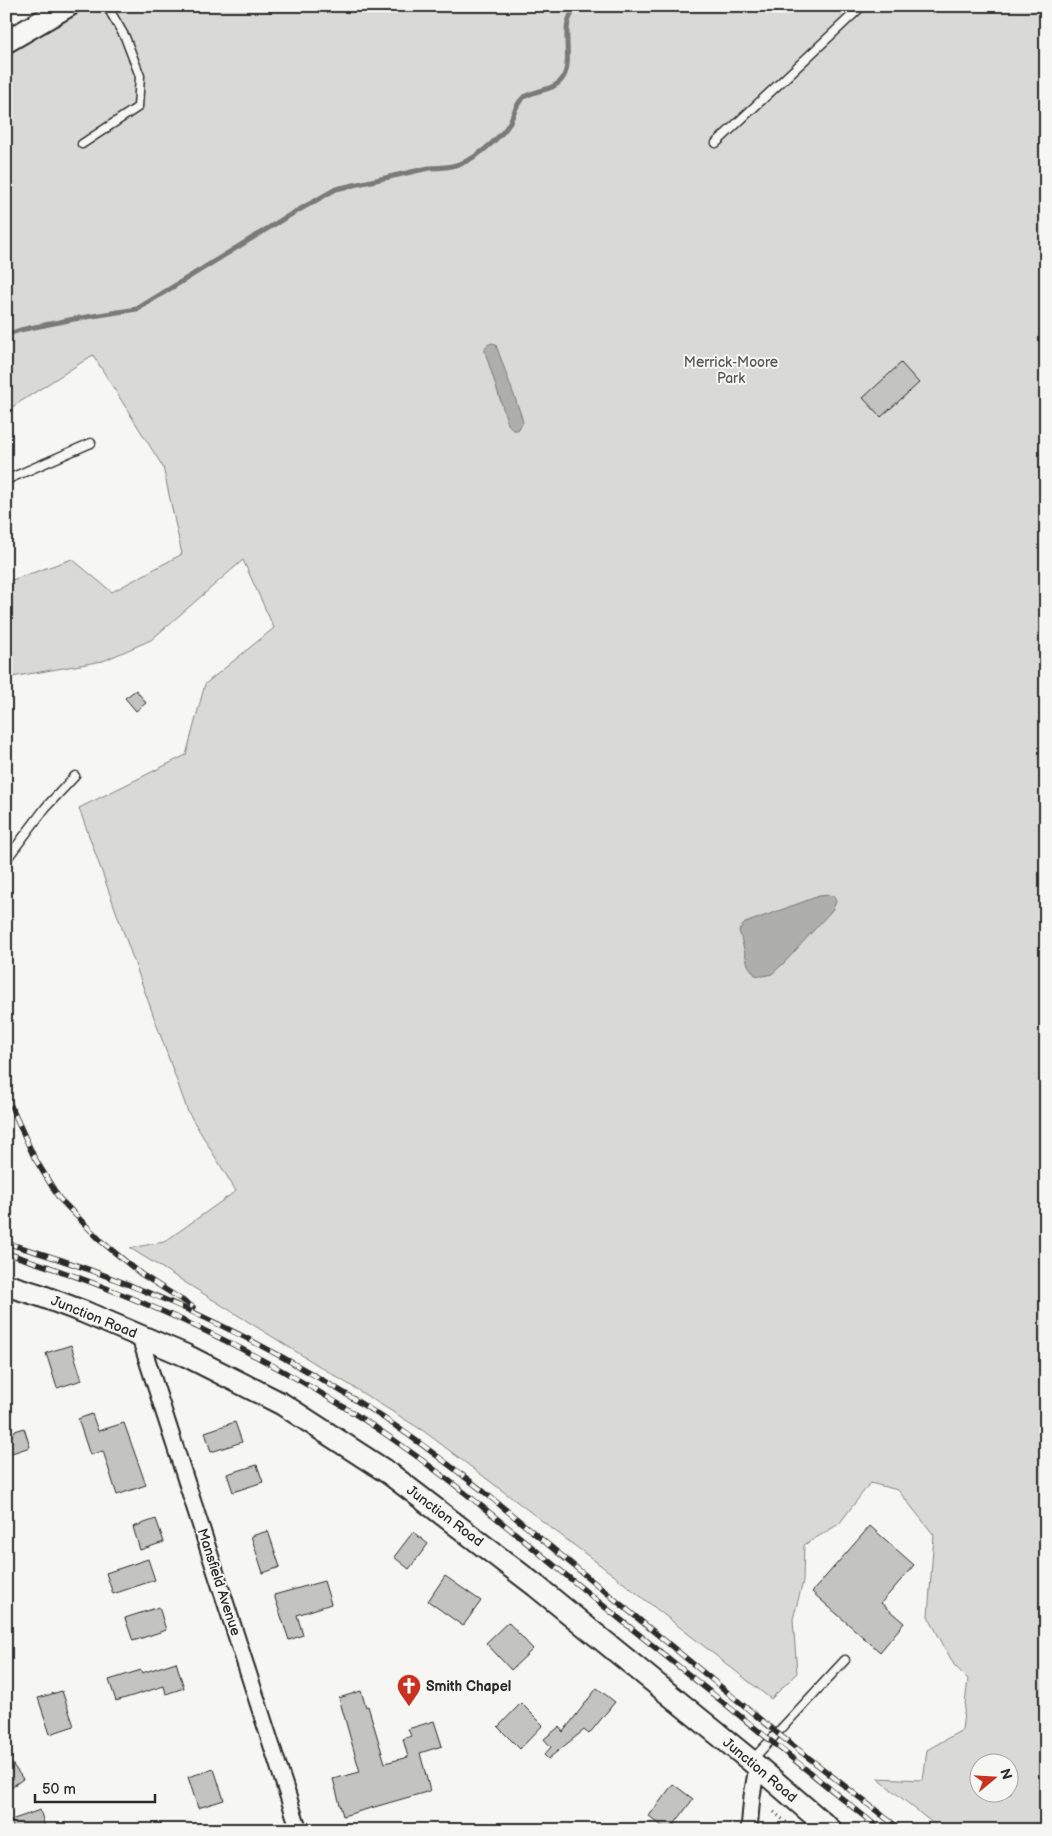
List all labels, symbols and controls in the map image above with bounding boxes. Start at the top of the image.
park label: Merrick-Moore Park [684,354,778,387]
street label: Junction Road [48,1292,140,1342]
street label: Junction Road [403,1482,487,1550]
street label: Mansfield Avenue [194,1526,244,1638]
church icon: Smith Chapel [396,1673,422,1707]
place label: Smith Chapel [426,1678,511,1695]
street label: Junction Road [719,1734,801,1806]
north arrow [970,1754,1020,1804]
text: N [996,1767,1016,1782]
scale bar [35,1771,155,1803]
text: 50 m [42,1780,76,1799]

